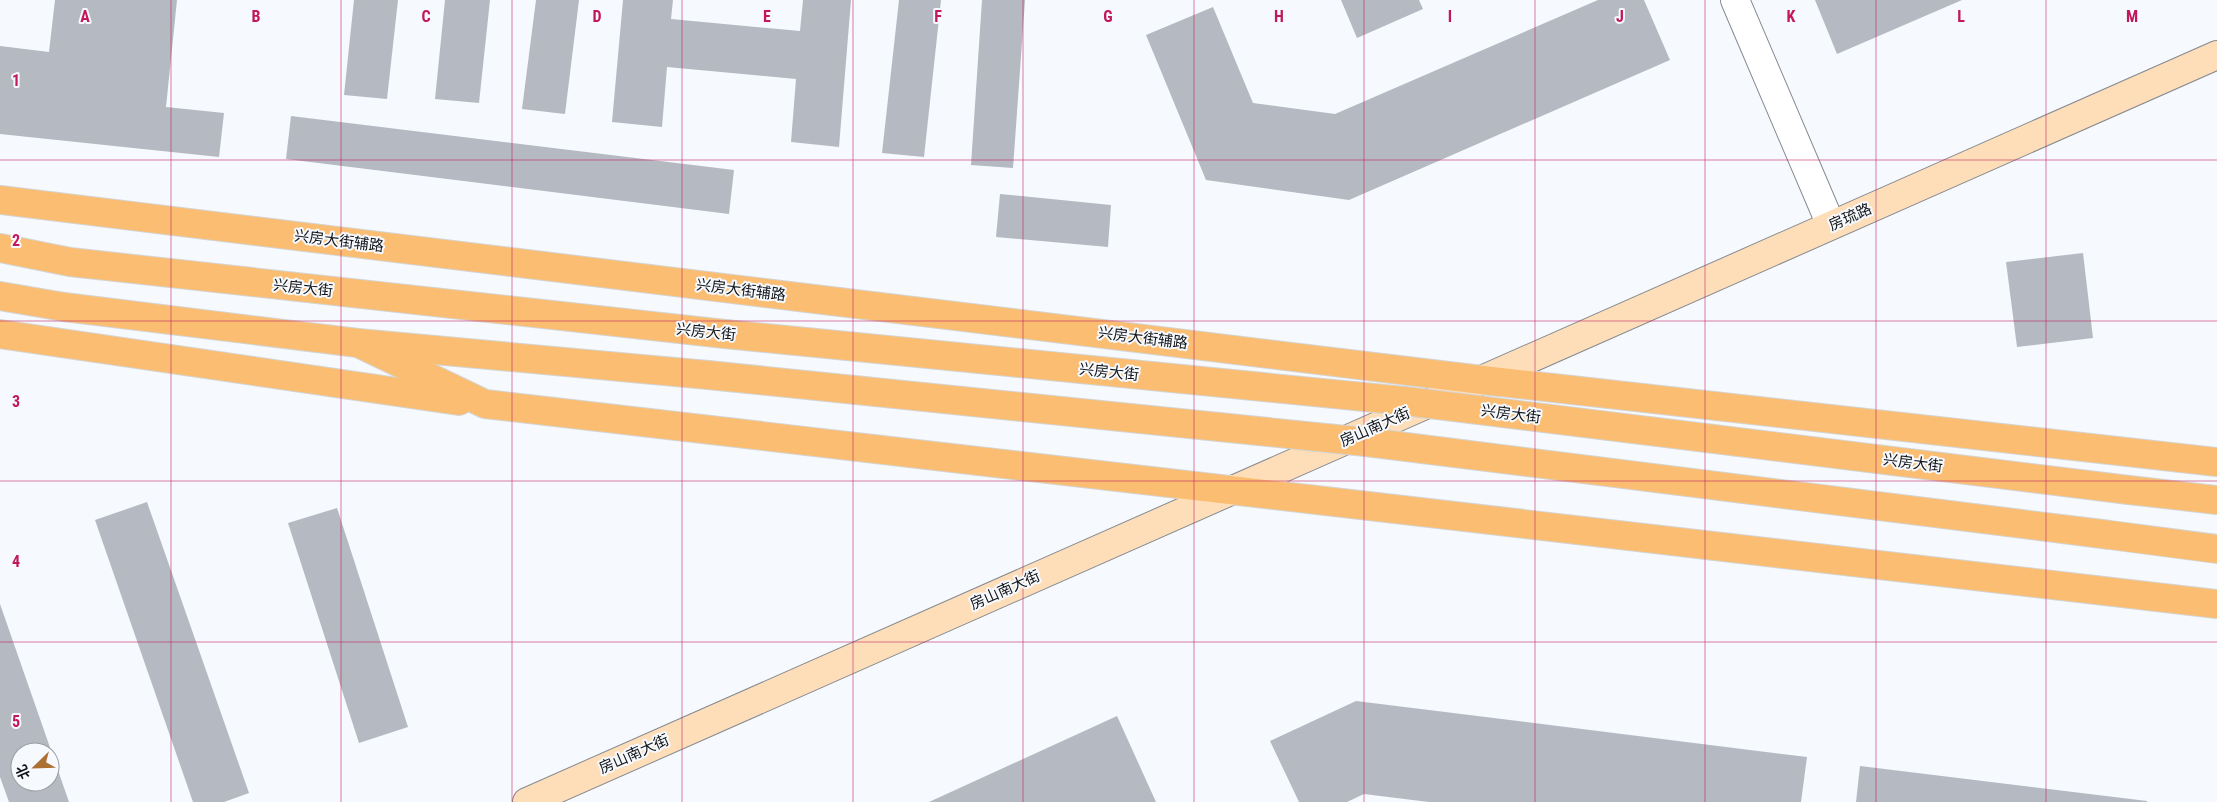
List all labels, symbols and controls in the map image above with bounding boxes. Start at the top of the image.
text: A [80,7,90,26]
text: B [252,7,261,26]
text: C [421,7,431,26]
text: D [592,7,602,26]
text: E [763,7,771,26]
text: F [934,7,942,26]
text: G [1103,7,1113,26]
text: H [1274,7,1284,26]
text: I [1448,7,1452,26]
text: J [1616,7,1624,26]
text: K [1787,7,1796,26]
text: L [1957,7,1965,26]
text: M [2126,7,2138,26]
text: 1 [12,71,20,90]
street label: 房琉路 [1826,200,1874,234]
street label: 兴房大街辅路 [293,227,385,255]
text: 2 [12,231,20,250]
street label: 兴房大街 [272,276,334,300]
street label: 兴房大街辅路 [695,276,787,304]
street label: 兴房大街 [675,320,737,344]
street label: 兴房大街辅路 [1097,324,1189,352]
street label: 兴房大街 [1078,360,1140,384]
text: 3 [12,392,20,411]
street label: 兴房大街 [1480,401,1542,427]
street label: 房山南大街 [1337,404,1413,450]
street label: 兴房大街 [1882,450,1944,476]
text: 4 [12,552,20,571]
street label: 房山南大街 [967,567,1043,613]
text: 5 [12,712,20,731]
street label: 房山南大街 [596,731,672,777]
north arrow [10,742,60,792]
text: 北 [13,763,33,782]

